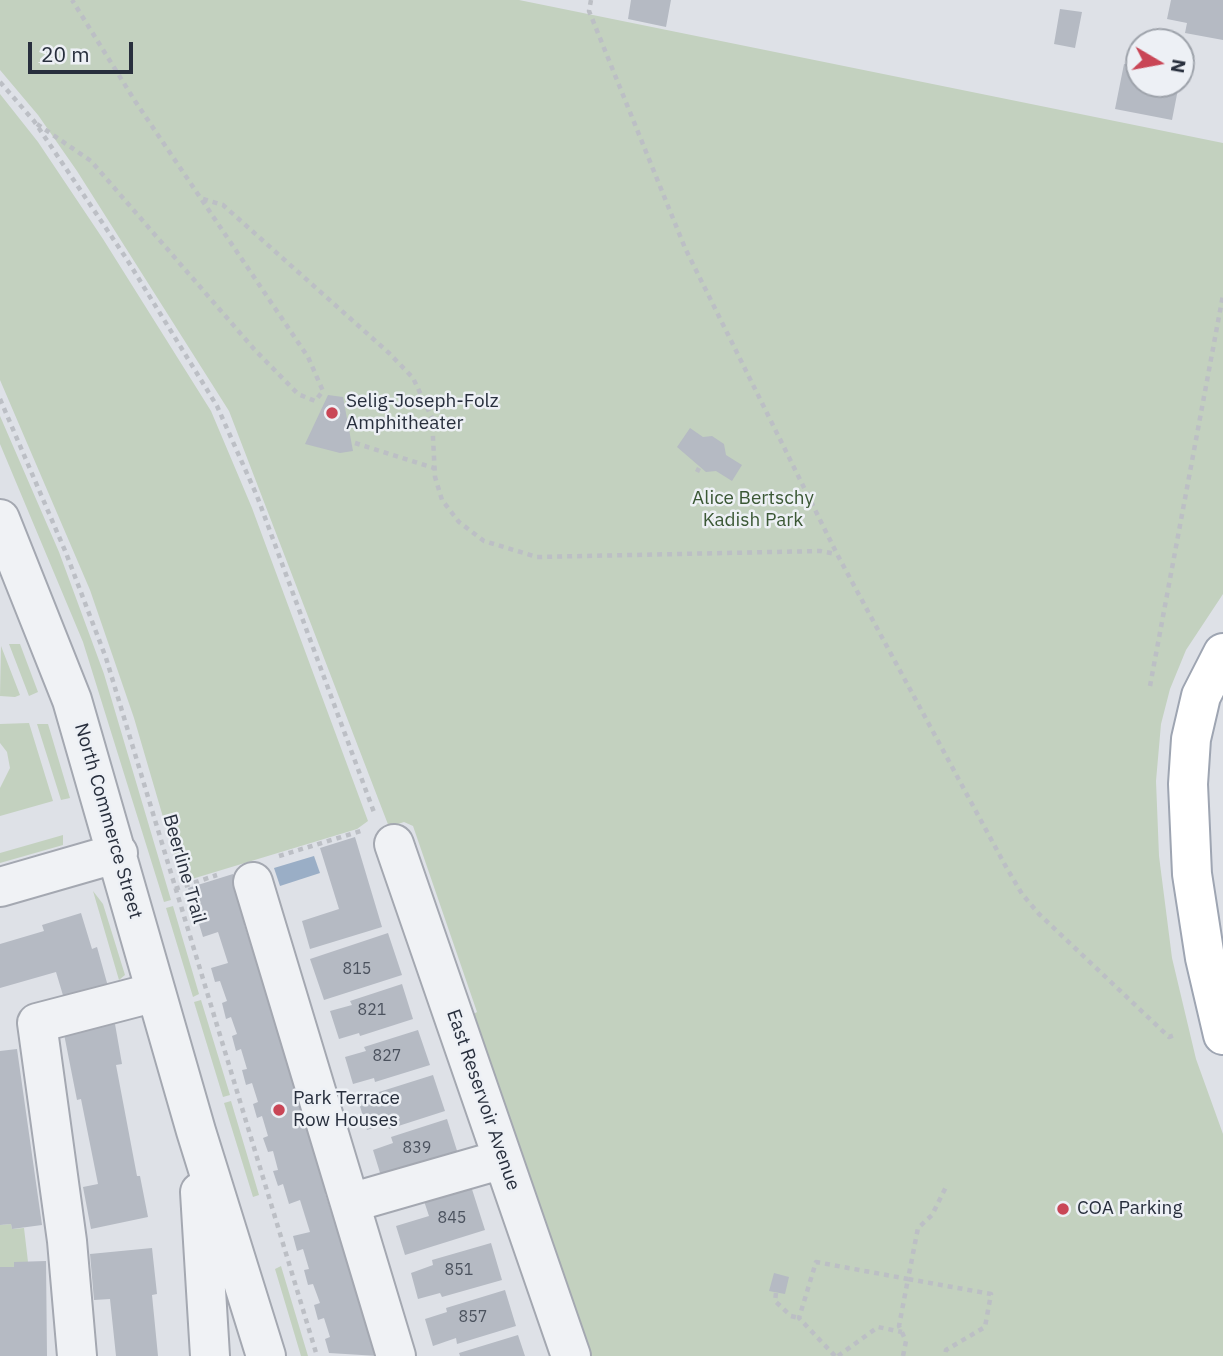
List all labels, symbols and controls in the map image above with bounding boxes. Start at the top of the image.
scale bar [32,28,136,72]
north arrow [1125,28,1195,98]
text: 20 m [41,40,90,68]
text: N [1166,57,1192,75]
place label: Selig-Joseph-Folz Amphitheater [346,391,499,435]
marker: Selig-Joseph-Folz Amphitheater [324,405,340,421]
park label: Alice Bertschy Kadish Park [692,488,814,532]
street label: North Commerce Street [69,721,147,921]
street label: Beerline Trail [157,812,211,926]
house number: 815 [343,959,371,979]
house number: 821 [358,1000,386,1020]
street label: East Reservoir Avenue [441,1006,525,1194]
house number: 827 [373,1046,401,1066]
place label: Park Terrace Row Houses [293,1088,400,1132]
marker: Park Terrace Row Houses [271,1102,287,1118]
house number: 839 [403,1138,431,1158]
place label: COA Parking [1077,1198,1182,1220]
marker: COA Parking [1055,1201,1071,1217]
house number: 845 [438,1208,466,1228]
house number: 851 [445,1260,473,1280]
house number: 857 [459,1307,487,1327]

